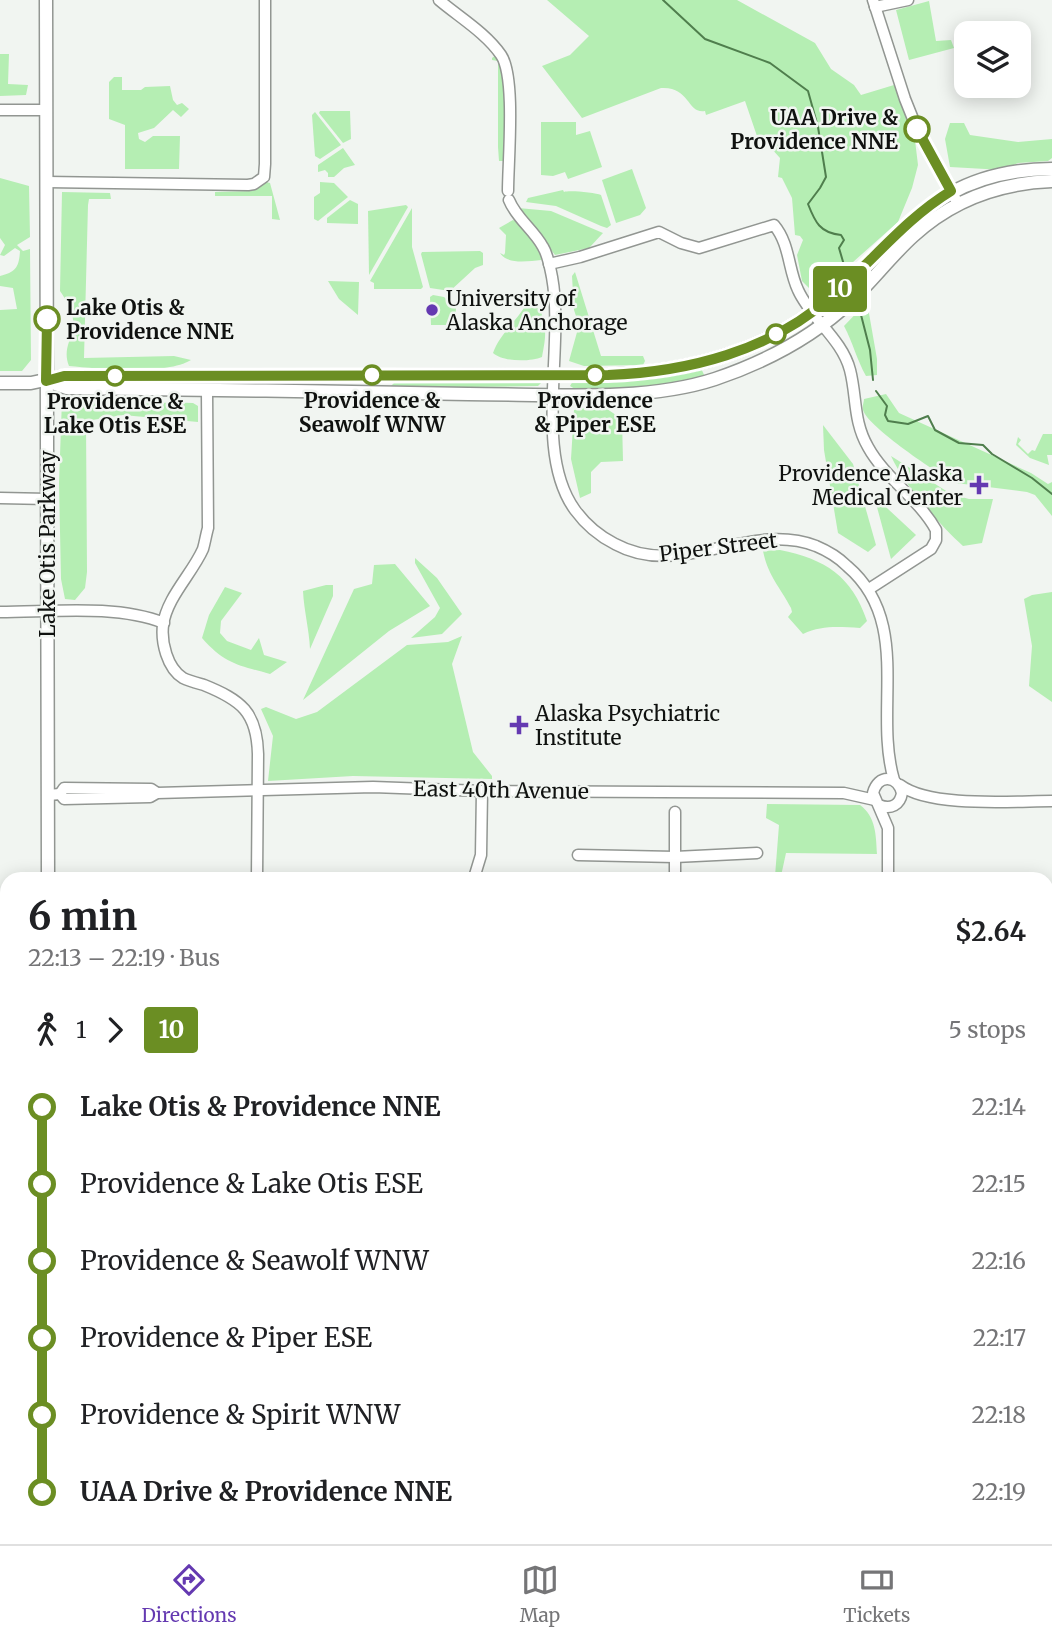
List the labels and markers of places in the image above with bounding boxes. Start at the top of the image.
place label: UAA Drive & Providence NNE [730,104,898,155]
marker: UAA Drive & Providence NNE [904,116,930,142]
place label: University of Alaska Anchorage [445,285,628,336]
place label: Lake Otis & Providence NNE [66,294,234,345]
marker: University of Alaska Anchorage [424,302,440,318]
marker: Lake Otis & Providence NNE [34,306,60,332]
unlabelled marker [766,324,786,344]
marker: Providence & Seawolf WNW [362,365,382,385]
marker: Providence & Piper ESE [585,365,605,385]
marker: Providence & Lake Otis ESE [105,366,125,386]
place label: Providence & Seawolf WNW [299,387,446,438]
place label: Providence & Piper ESE [534,387,656,438]
place label: Providence & Lake Otis ESE [44,388,186,439]
place label: Providence Alaska Medical Center [778,460,963,511]
marker: Providence Alaska Medical Center [969,475,989,495]
place label: Alaska Psychiatric Institute [534,700,720,751]
marker: Alaska Psychiatric Institute [509,715,529,735]

